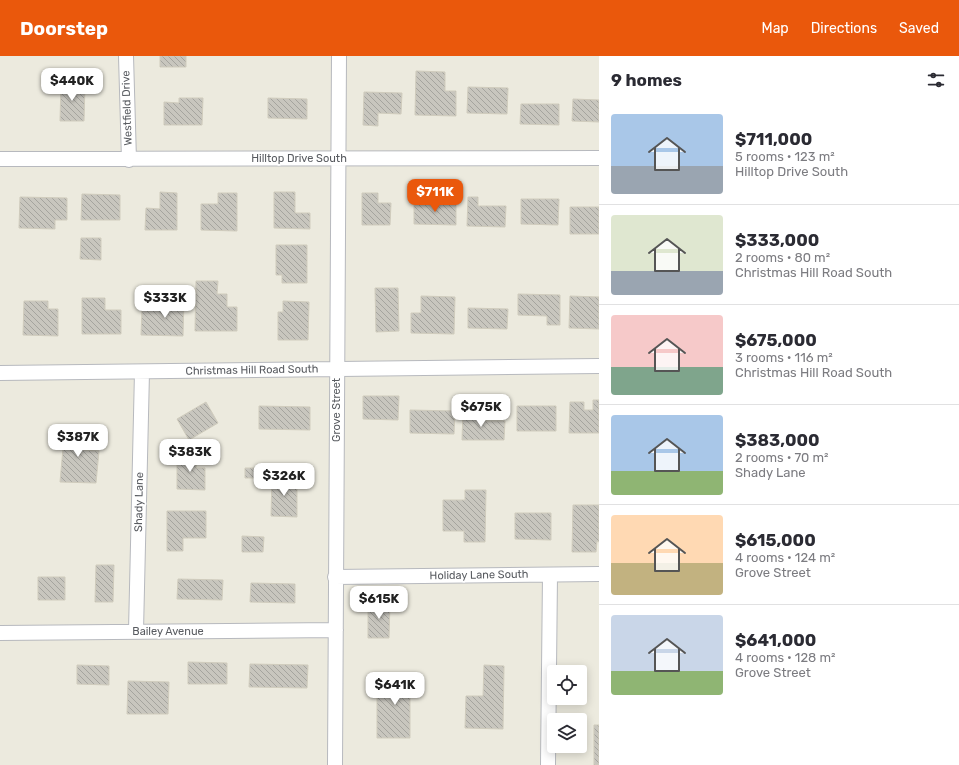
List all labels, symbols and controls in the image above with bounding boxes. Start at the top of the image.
text: Doorstep [20,17,108,40]
text: Map [762,20,789,37]
text: Directions [811,20,877,37]
text: Saved [899,20,939,37]
pin: $440K [44,68,100,102]
icon: filters [925,69,947,91]
street label: Westfield Drive [119,70,135,146]
text: 9 homes [611,70,682,90]
text: $440K [50,73,94,88]
text: $711,000 [735,129,812,149]
icon: home [643,130,691,178]
text: 5 rooms · 123 m² [735,149,835,164]
street label: Hilltop Drive South [251,152,347,165]
text: Hilltop Drive South [735,164,848,179]
pin: $711K [407,179,463,213]
text: $711K [416,184,454,199]
text: $333,000 [735,230,819,250]
icon: home [643,231,691,279]
text: 2 rooms · 80 m² [735,250,830,265]
text: Christmas Hill Road South [735,265,892,280]
pin: $333K [137,285,193,319]
text: $333K [143,290,187,305]
text: $675,000 [735,330,817,350]
icon: home [643,331,691,379]
text: 3 rooms · 116 m² [735,350,833,365]
street label: Christmas Hill Road South [185,362,319,378]
text: Christmas Hill Road South [735,365,892,380]
street label: Grove Street [330,377,343,442]
pin: $675K [453,394,509,428]
text: $675K [460,399,502,414]
pin: $387K [50,424,106,458]
text: $387K [57,429,99,444]
text: $383,000 [735,430,820,450]
icon: home [643,431,691,479]
pin: $383K [162,439,218,473]
text: $383K [168,444,212,459]
text: 2 rooms · 70 m² [735,450,829,465]
pin: $326K [256,463,312,497]
text: Shady Lane [735,465,806,480]
text: $326K [263,468,305,483]
street label: Shady Lane [132,472,146,532]
text: $615,000 [735,530,816,550]
icon: home [643,531,691,579]
text: 4 rooms · 124 m² [735,550,835,565]
text: Grove Street [735,565,811,580]
street label: Holiday Lane South [429,568,529,582]
pin: $615K [351,586,407,620]
text: $615K [359,591,399,606]
street label: Bailey Avenue [132,625,204,638]
text: $641,000 [735,630,816,650]
icon: home [643,631,691,679]
text: 4 rooms · 128 m² [735,650,835,665]
map controls [547,665,587,753]
button: locate [547,665,587,705]
text: Grove Street [735,665,811,680]
pin: $641K [367,672,423,706]
text: $641K [375,677,415,692]
button: layers [547,713,587,753]

